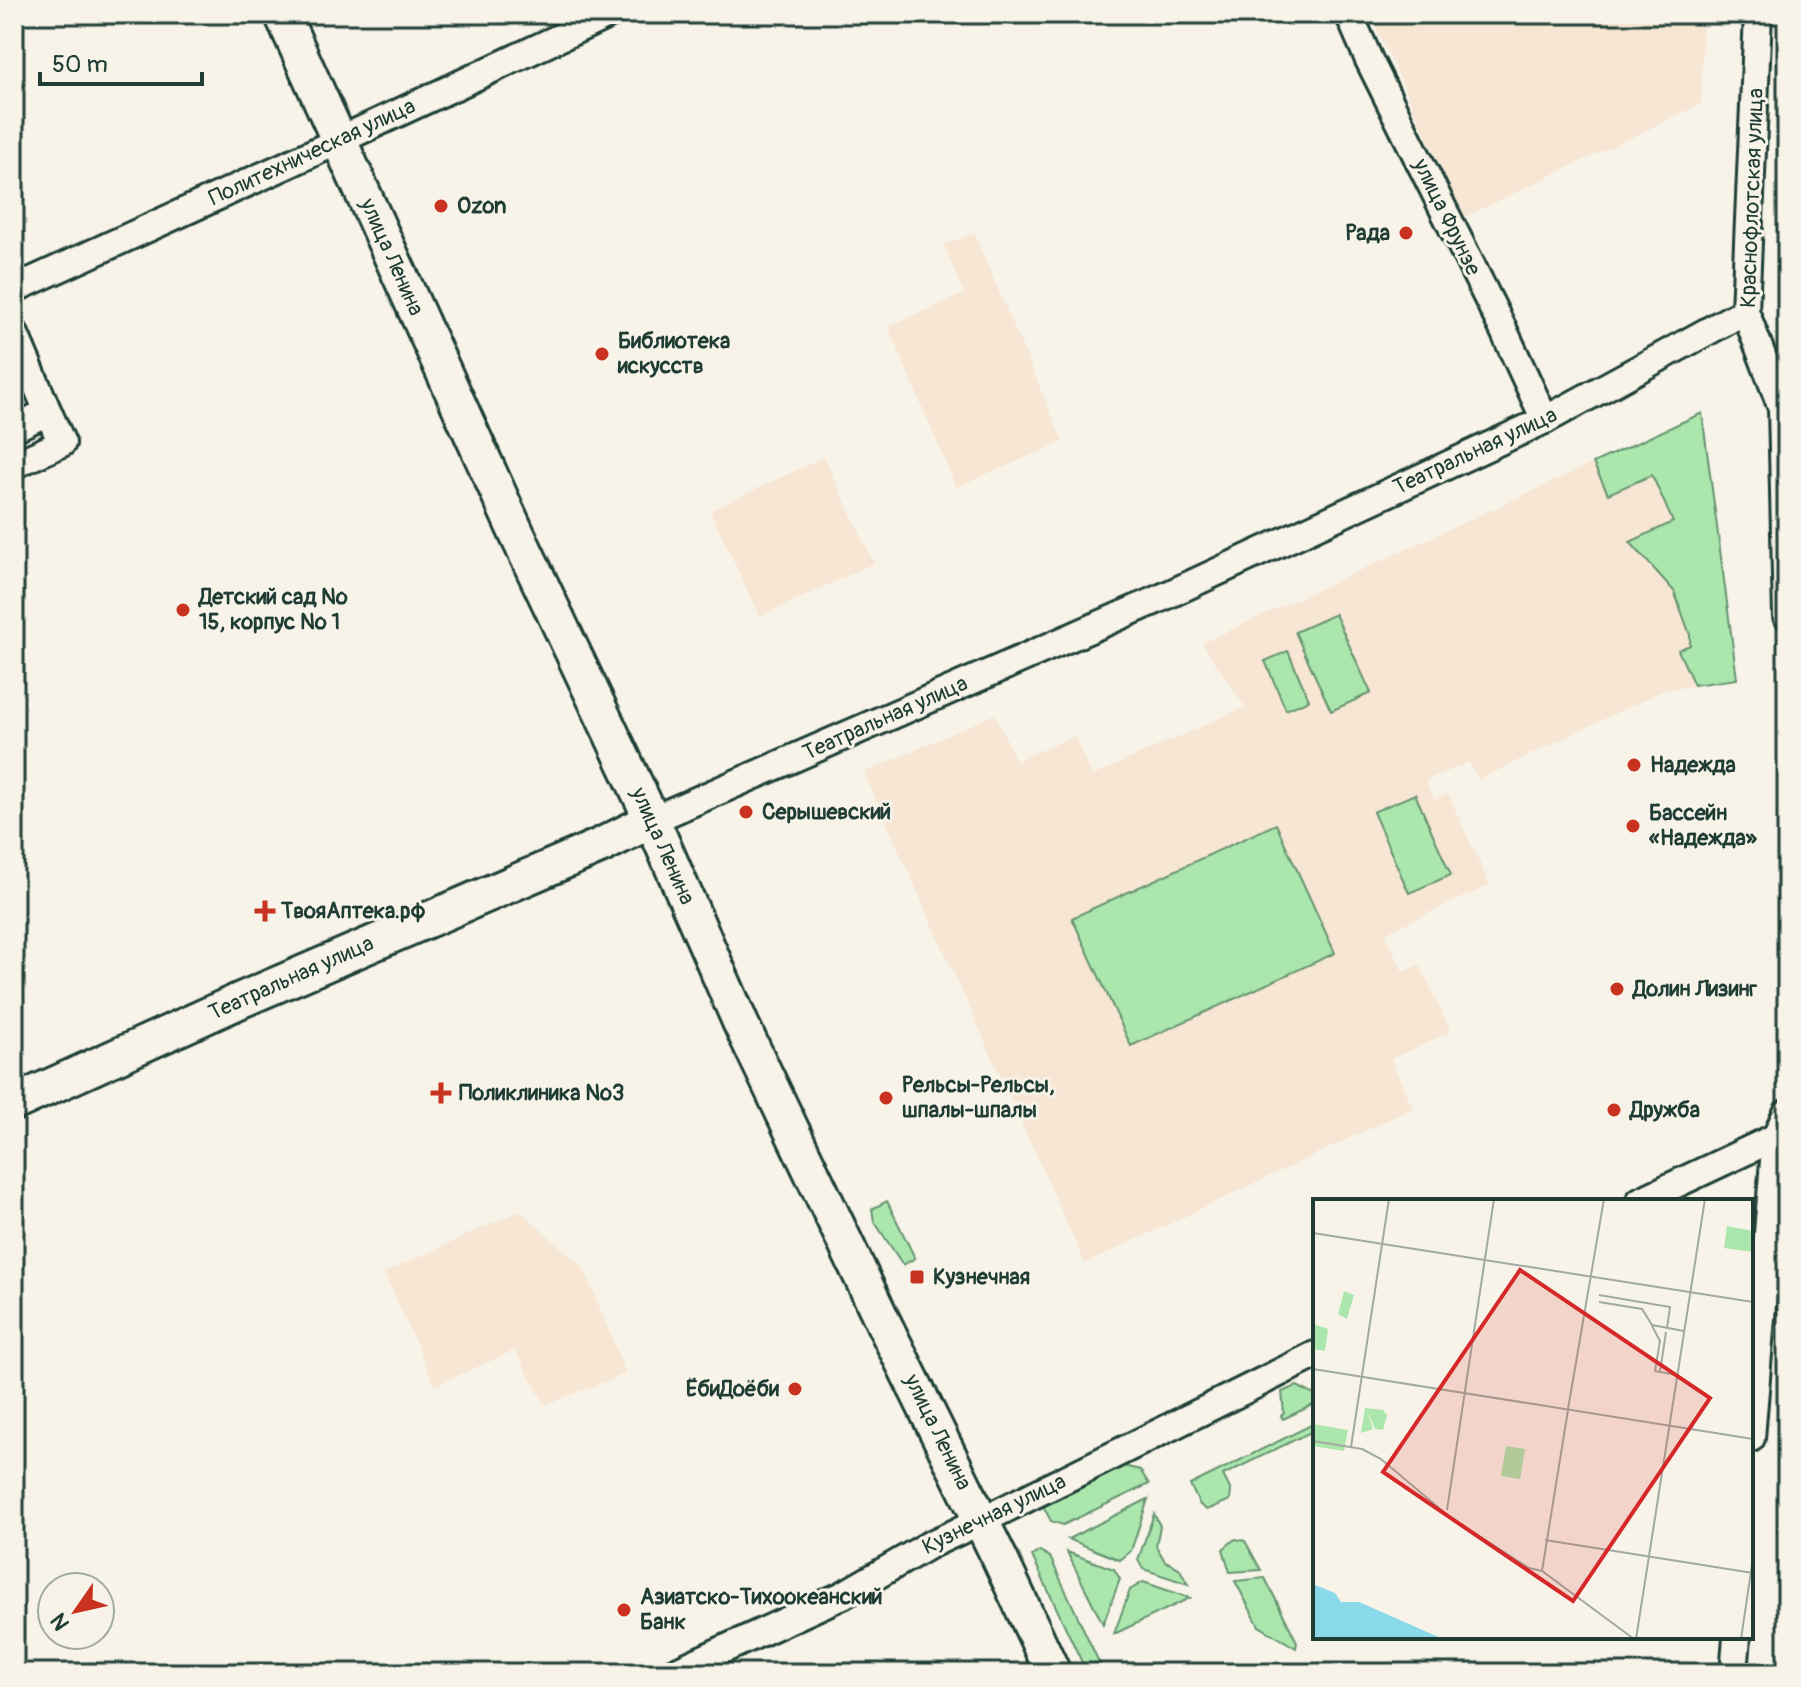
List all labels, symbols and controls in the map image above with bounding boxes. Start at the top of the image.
scale bar [40,36,202,86]
text: 50 m [52,50,108,79]
street label: Краснофлотская улица [1734,88,1770,308]
street label: Политехническая улица [204,92,420,212]
street label: улица Фрунзе [1406,153,1487,280]
place label: Ozon [457,192,506,220]
street label: улица Ленина [353,193,430,320]
marker: Ozon [432,197,450,215]
place label: Рада [1345,219,1390,247]
marker: Рада [1397,224,1415,242]
place label: Библиотека искусств [617,327,730,380]
marker: Библиотека искусств [593,345,611,363]
street label: Театральная улица [1389,401,1561,501]
place label: Детский сад № 15, корпус № 1 [197,583,348,636]
marker: Детский сад № 15, корпус № 1 [174,601,192,619]
street label: Театральная улица [798,669,972,767]
place label: Надежда [1650,751,1736,779]
marker: Надежда [1625,756,1643,774]
street label: улица Ленина [624,782,701,909]
place label: Серышевский [762,798,891,826]
place label: Бассейн «Надежда» [1649,799,1758,852]
marker: Серышевский [737,803,755,821]
marker: Бассейн «Надежда» [1624,817,1642,835]
place label: ТвояАптека.рф [280,897,426,925]
marker: ТвояАптека.рф [256,902,274,920]
street label: Театральная улица [204,929,378,1027]
place label: Долин Лизинг [1631,975,1757,1003]
marker: Долин Лизинг [1608,980,1626,998]
place label: Рельсы-Рельсы, шпалы-шпалы [902,1071,1055,1124]
place label: Поликлиника №3 [459,1079,624,1107]
marker: Поликлиника №3 [430,1082,452,1104]
marker: Рельсы-Рельсы, шпалы-шпалы [877,1089,895,1107]
place label: Дружба [1628,1096,1700,1124]
marker: Дружба [1605,1101,1623,1119]
inset map [1313,1199,1753,1639]
place label: Кузнечная [933,1263,1030,1291]
marker: Кузнечная [908,1268,926,1286]
street label: улица Ленина [897,1369,978,1495]
place label: ЁбиДоёби [686,1375,779,1403]
marker: ЁбиДоёби [786,1380,804,1398]
street label: Кузнечная улица [917,1467,1071,1561]
north arrow [36,1571,116,1651]
place label: Азиатско-Тихоокеанский Банк [640,1583,883,1636]
marker: Азиатско-Тихоокеанский Банк [615,1601,633,1619]
text: N [44,1608,76,1636]

